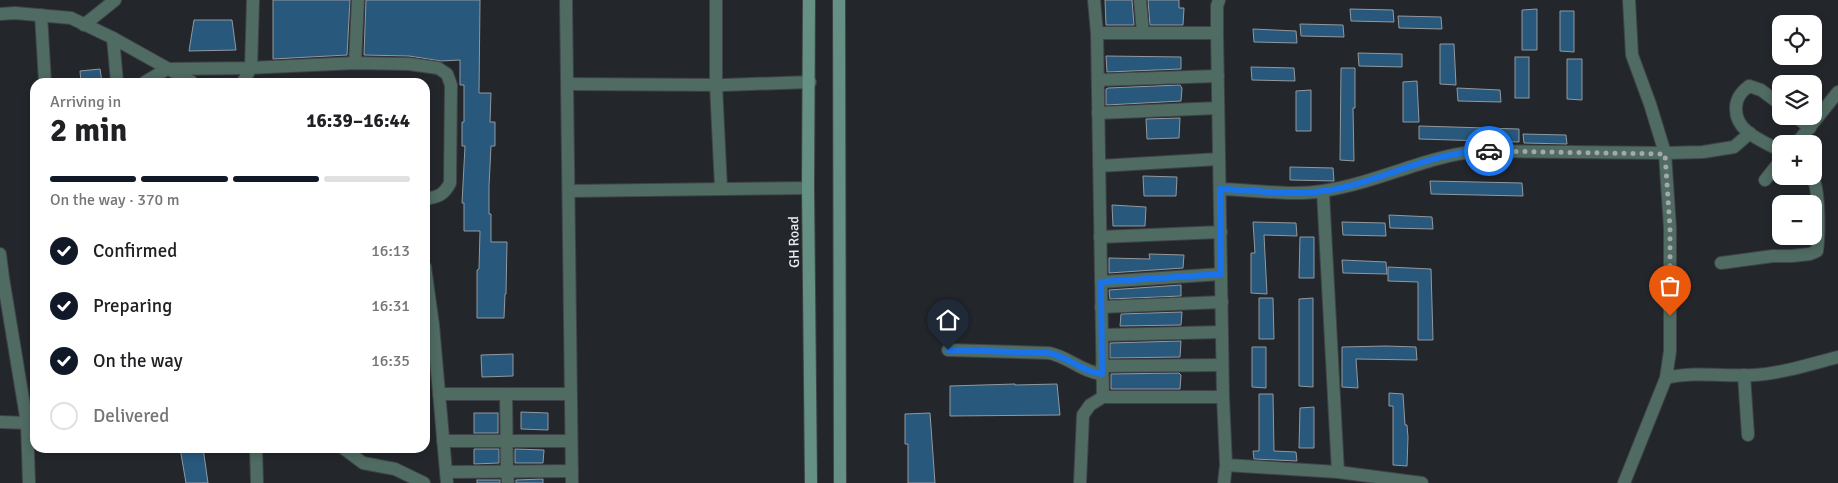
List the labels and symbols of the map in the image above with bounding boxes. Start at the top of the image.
courier [1464,126,1514,176]
street label: GH Road [785,216,803,268]
pin [1649,265,1691,316]
pin [927,299,969,350]

